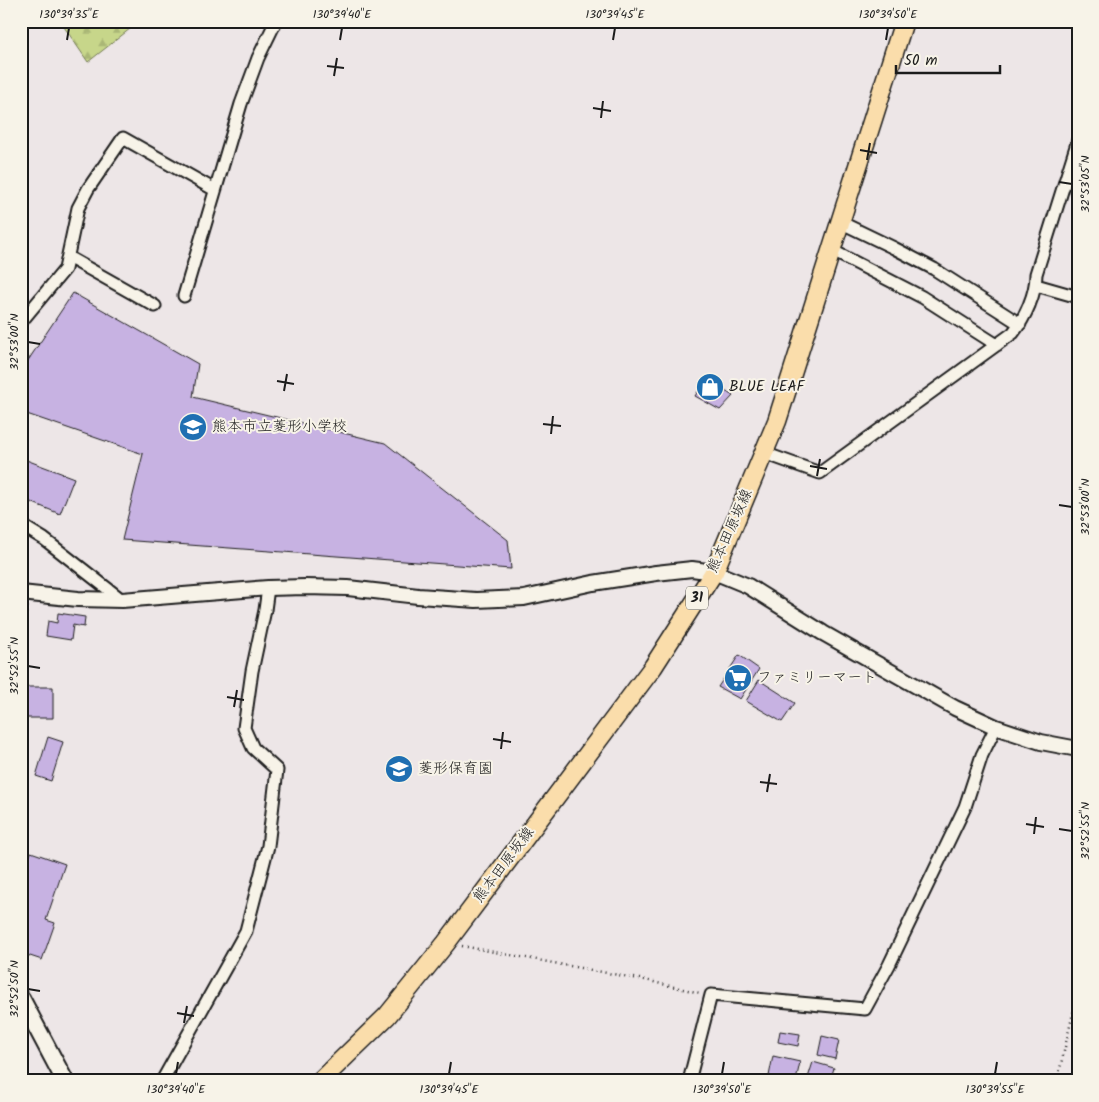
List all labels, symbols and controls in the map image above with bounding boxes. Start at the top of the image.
text: 130°39'35"E [39,5,100,24]
text: 130°39'40"E [313,5,372,24]
text: 130°39'45"E [585,5,646,24]
text: 130°39'50"E [859,5,918,24]
scale bar [896,42,1000,74]
text: 50 m [904,49,938,73]
text: 32°53'05"N [1076,155,1095,213]
text: 32°53'00"N [5,313,24,371]
shop icon: BLUE LEAF [695,372,725,402]
place label: BLUE LEAF [729,375,806,399]
school or university icon: 熊本市立菱形小学校 [178,412,208,442]
place label: 熊本市立菱形小学校 [212,415,347,439]
text: 32°53'00"N [1076,478,1095,536]
street label: 熊本田原坂線 [701,485,759,577]
road number: 31 [686,586,708,610]
text: 32°52'55"N [5,637,24,695]
supermarket icon: ファミリーマート [723,663,753,693]
place label: ファミリーマート [757,666,877,690]
school or university icon: 菱形保育園 [384,754,414,784]
place label: 菱形保育園 [418,757,493,781]
text: 32°52'55"N [1076,802,1095,860]
street label: 熊本田原坂線 [467,822,541,908]
text: 32°52'50"N [5,960,24,1018]
text: 130°39'40"E [147,1080,206,1099]
text: 130°39'45"E [419,1080,480,1099]
text: 130°39'50"E [693,1080,752,1099]
text: 130°39'55"E [965,1080,1025,1099]

